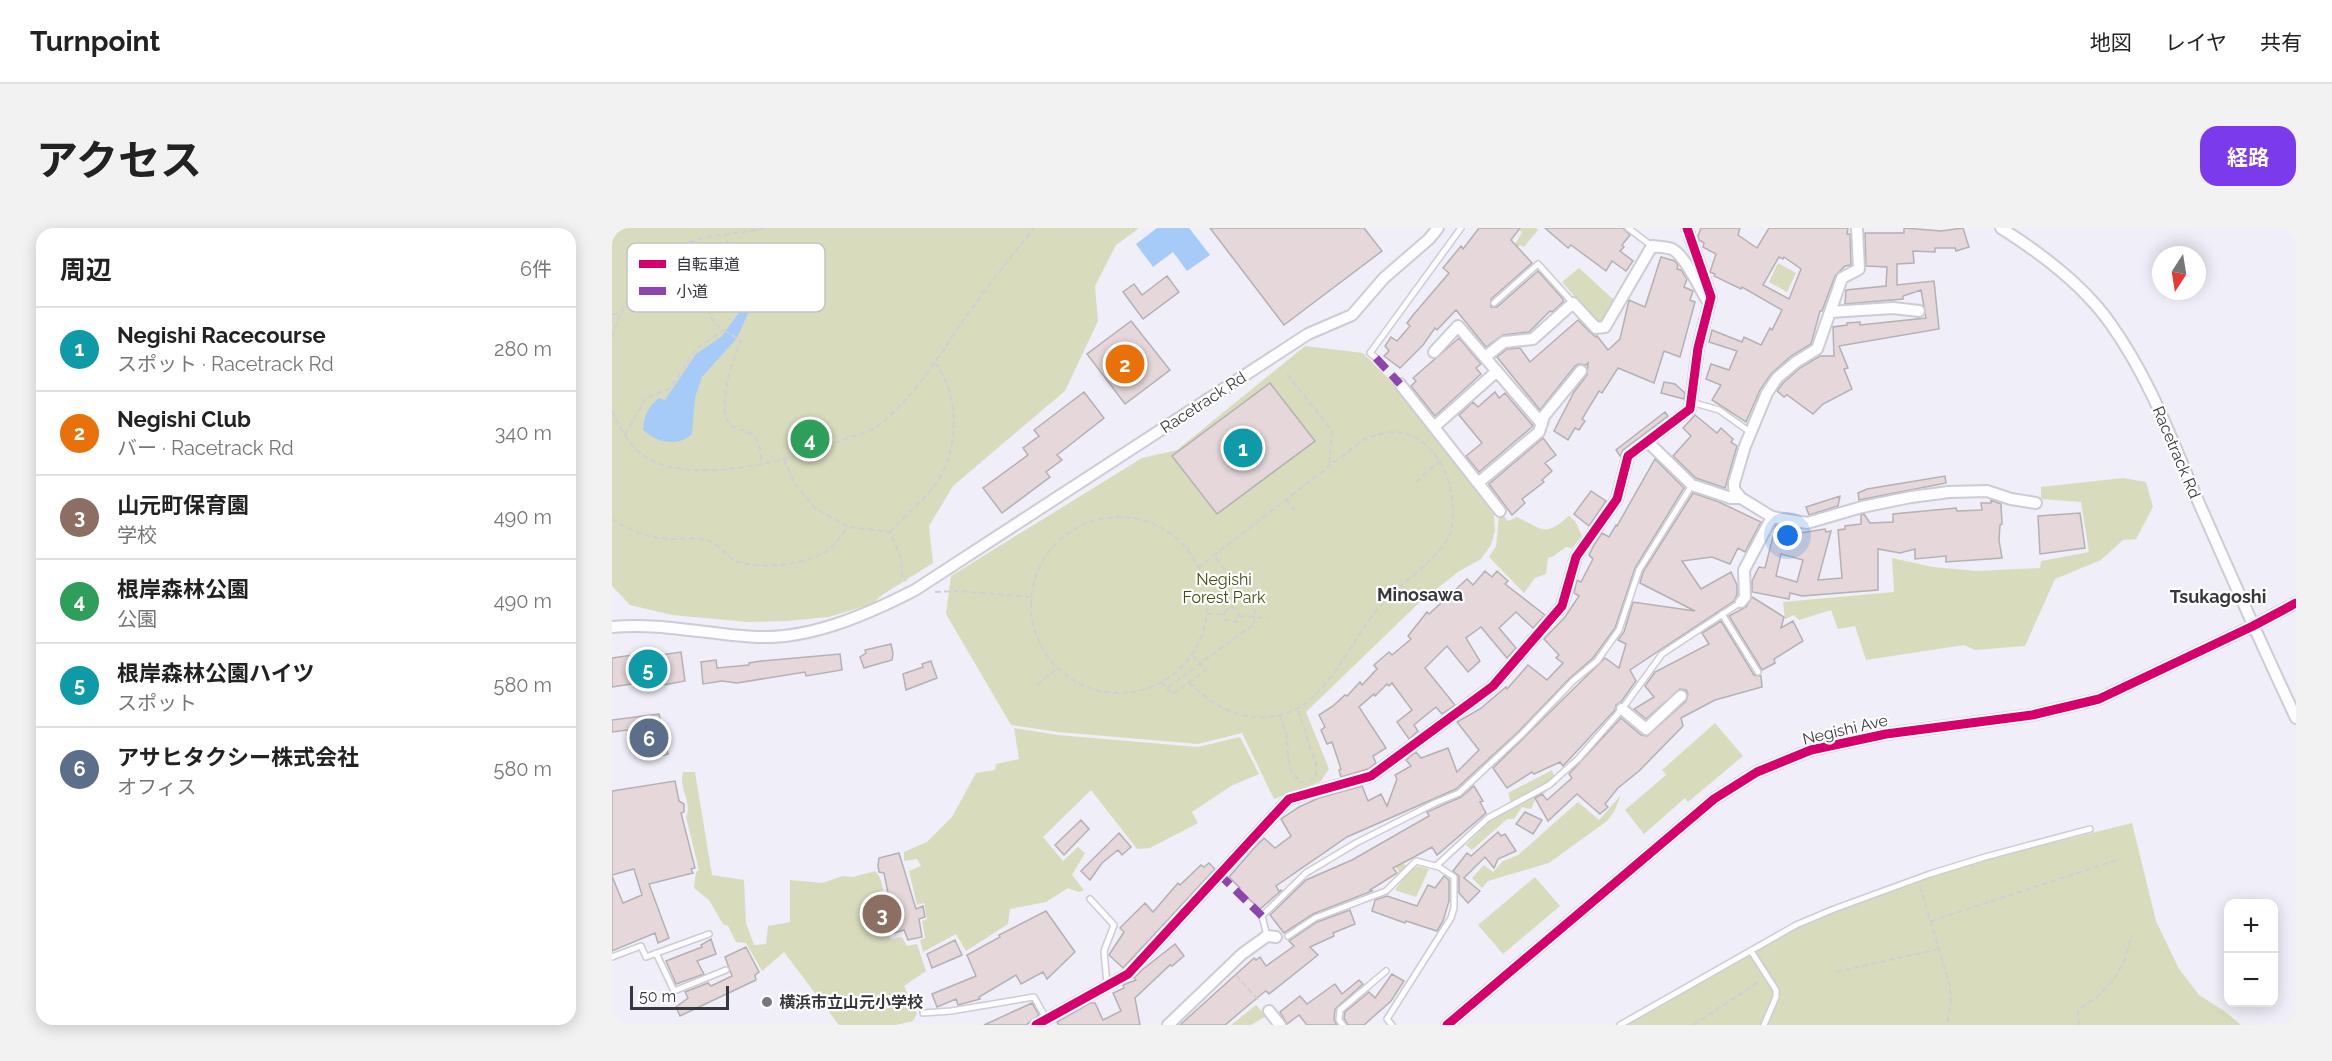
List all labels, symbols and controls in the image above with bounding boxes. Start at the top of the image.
text: Turnpoint [30,25,160,58]
text: 地図 [2090,30,2132,55]
text: レイヤ [2165,30,2227,55]
text: 共有 [2260,30,2302,55]
button: 経路 [2200,126,2296,186]
text: アクセス [36,136,202,185]
legend [627,243,825,312]
north arrow [2152,246,2206,300]
text: 周辺 [60,255,112,285]
text: 自転車道 [676,255,740,274]
text: 6件 [520,257,552,281]
text: 小道 [676,282,708,301]
text: Negishi Racecourse [117,322,326,348]
text: 1 [75,337,84,361]
text: 280 m [494,337,552,361]
pin: 2 [1106,342,1144,386]
text: スポット · Racetrack Rd [117,352,334,376]
street label: Racetrack Rd [1157,368,1250,437]
street label: Racetrack Rd [2149,403,2204,501]
text: Negishi Club [117,406,251,432]
pin: 4 [790,416,830,462]
text: 2 [74,421,85,445]
text: 340 m [495,421,552,445]
pin: 1 [1224,426,1262,470]
text: バー · Racetrack Rd [117,436,294,460]
text: 山元町保育園 [117,492,249,518]
text: 3 [74,505,85,529]
text: 490 m [494,505,552,529]
your location [1773,521,1802,550]
text: 学校 [117,523,157,547]
park label: Negishi Forest Park [1182,570,1266,607]
text: 根岸森林公園 [117,576,249,602]
district label: Minosawa [1377,584,1463,605]
district label: Tsukagoshi [2170,586,2266,607]
text: 4 [74,589,85,613]
text: 490 m [494,589,552,613]
text: 公園 [117,607,157,631]
pin: 5 [628,646,668,692]
text: 根岸森林公園ハイツ [117,660,315,686]
text: 5 [74,673,85,697]
text: 580 m [494,673,552,697]
text: スポット [117,691,197,715]
street label: Negishi Ave [1801,710,1890,749]
pin: 6 [630,716,669,760]
text: アサヒタクシー株式会社 [117,744,359,770]
text: 6 [73,757,86,781]
text: 580 m [494,757,552,781]
text: オフィス [117,775,197,799]
pin: 3 [862,892,902,936]
map controls [2224,899,2278,1007]
button: + [2224,899,2278,953]
button: − [2224,953,2278,1007]
scale bar [630,983,729,1010]
text: 50 m [639,987,676,1006]
place label: 横浜市立山元小学校 [779,993,923,1012]
marker: 横浜市立山元小学校 [760,995,774,1009]

